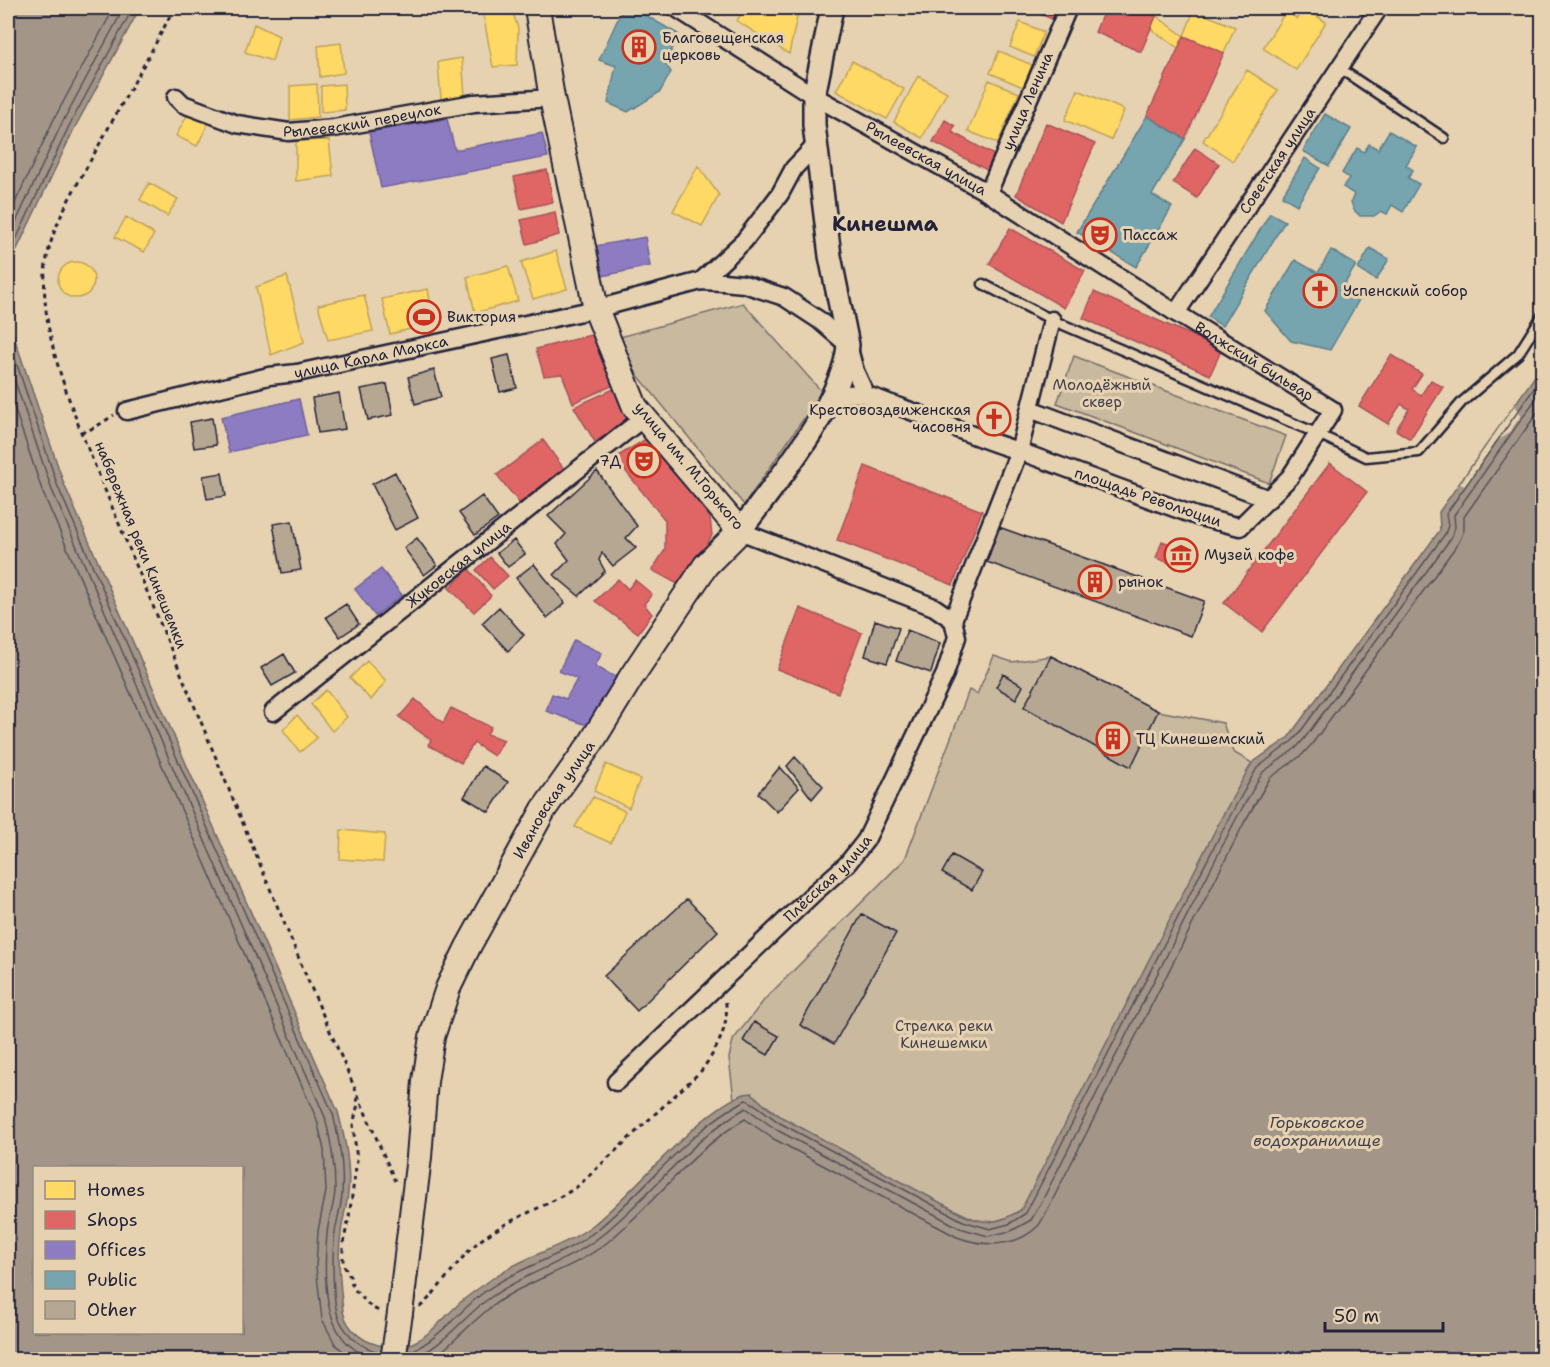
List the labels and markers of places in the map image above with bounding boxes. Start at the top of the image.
place label: Благовещенская церковь [662,28,784,65]
building icon: Благовещенская церковь [621,29,657,65]
theatre icon: Пассаж [1082,217,1118,253]
place label: Пассаж [1123,225,1178,245]
church icon: Успенский собор [1302,273,1338,309]
place label: Успенский собор [1343,281,1468,301]
sports icon: Виктория [406,299,442,335]
place label: Виктория [447,307,516,327]
place label: Крестовоздвиженская часовня [809,400,971,437]
church icon: Крестовоздвиженская часовня [976,401,1012,437]
theatre icon: 7Д [626,443,662,479]
place label: 7Д [599,451,622,471]
museum icon: Музей кофе [1163,537,1199,573]
place label: Музей кофе [1204,545,1295,565]
building icon: рынок [1077,564,1113,600]
place label: рынок [1118,572,1163,592]
building icon: ТЦ Кинешемский [1095,721,1131,757]
place label: ТЦ Кинешемский [1136,729,1265,749]

